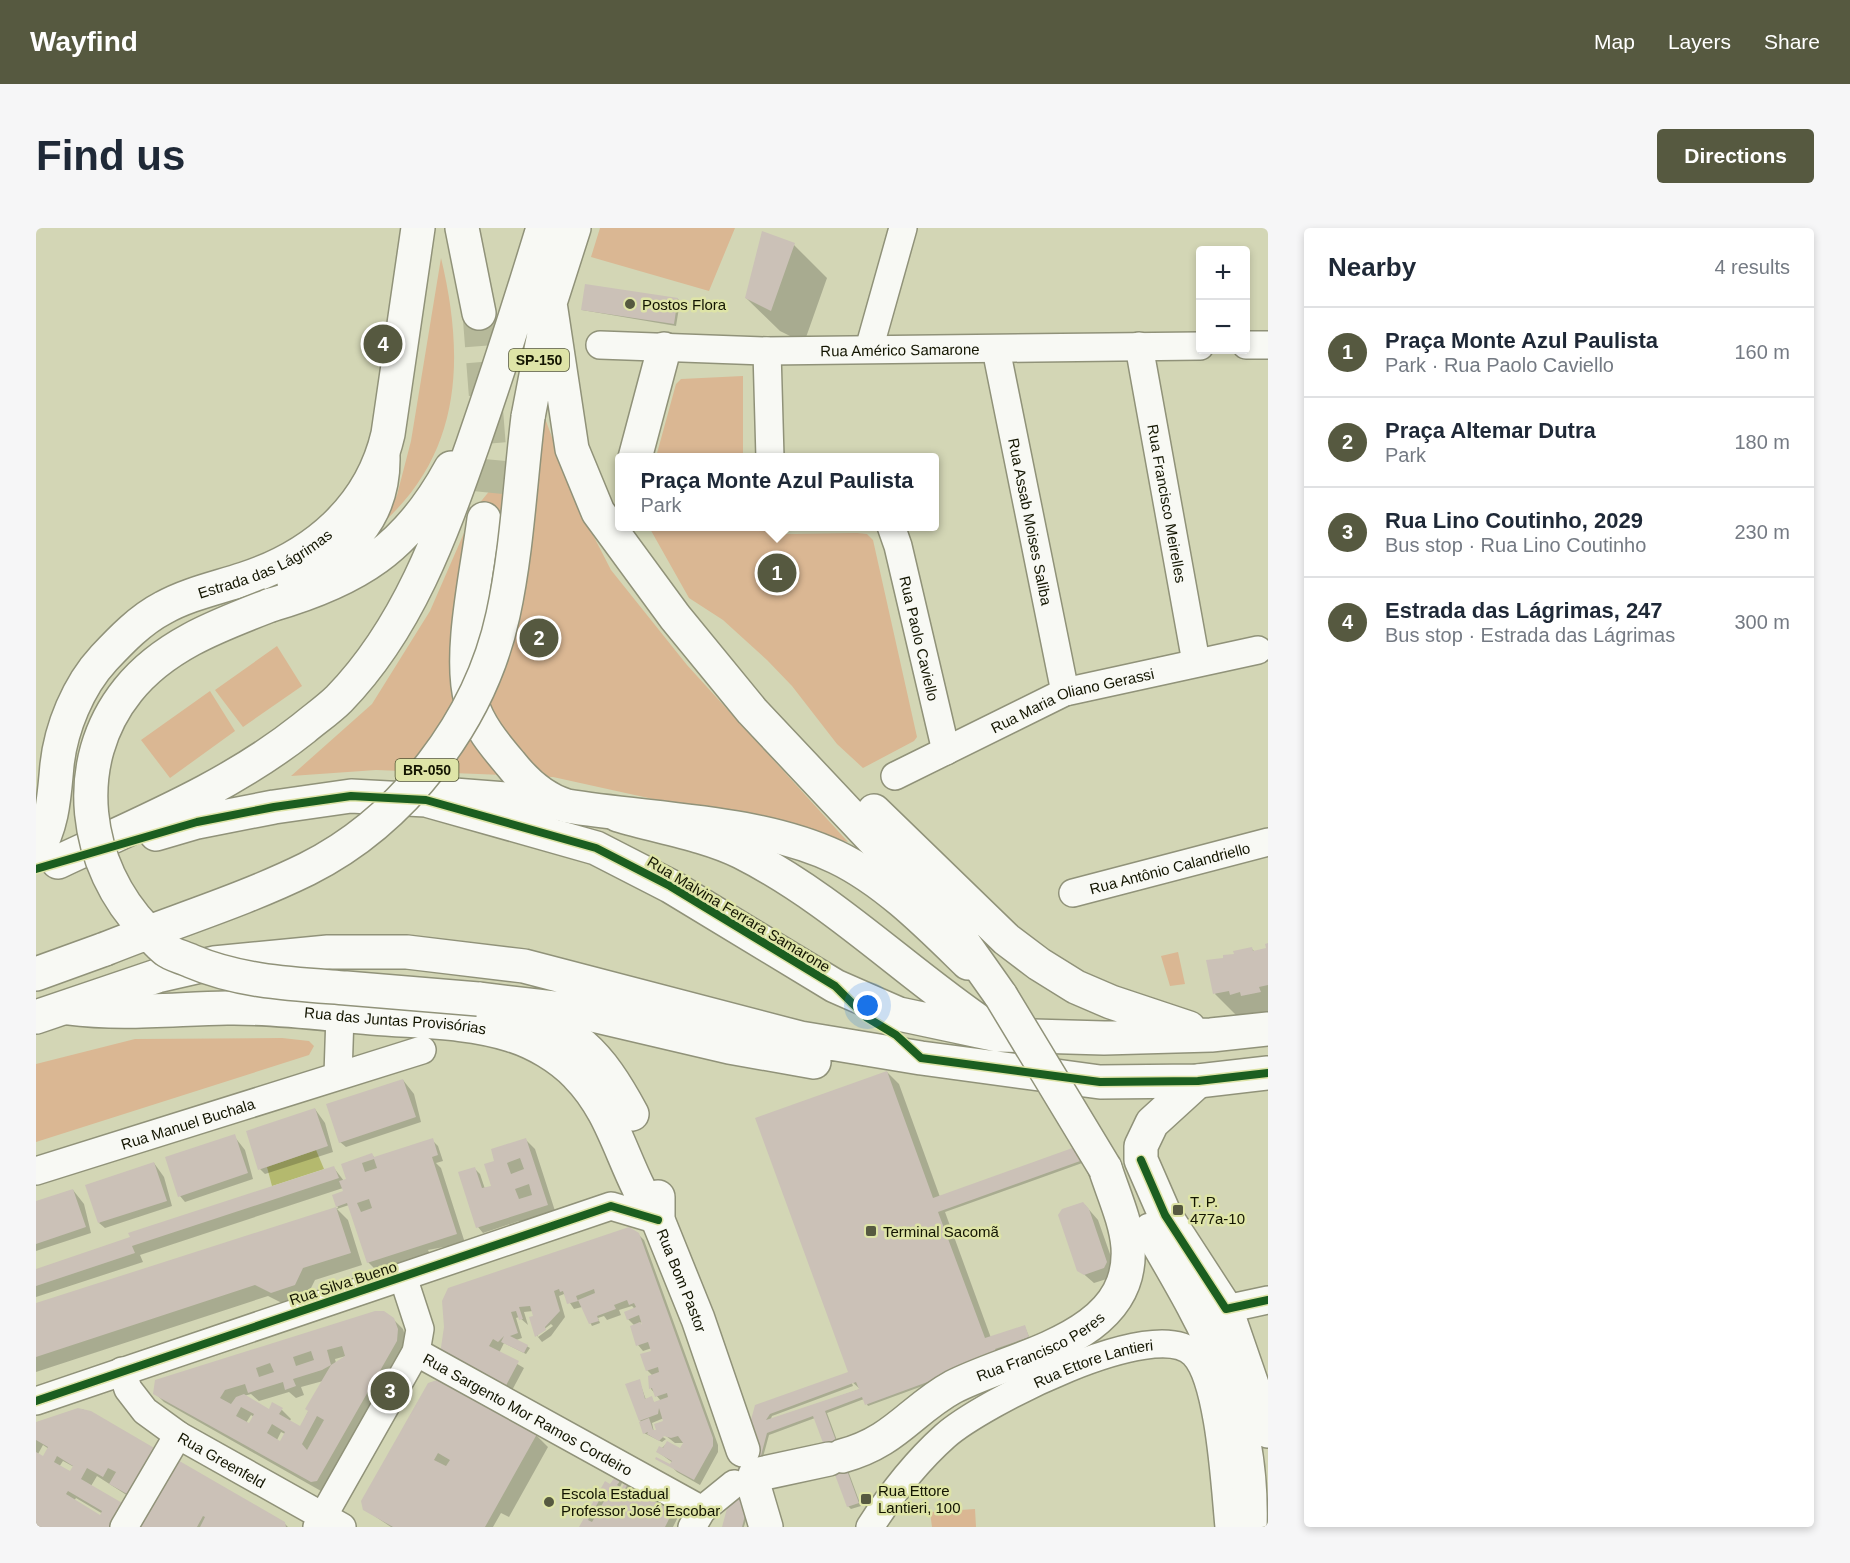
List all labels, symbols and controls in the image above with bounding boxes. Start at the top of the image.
text: Wayfind [30,26,138,57]
text: Map [1594,30,1635,53]
text: Layers [1668,30,1731,53]
text: Share [1764,30,1820,53]
button: Directions [1657,129,1814,183]
text: Find us [36,132,185,179]
map controls [1196,246,1250,354]
button: + [1196,246,1250,300]
text: Nearby [1328,252,1416,282]
text: 4 results [1714,256,1790,278]
place label: Postos Flora [642,296,727,313]
marker: Postos Flora [623,297,637,311]
button: − [1196,300,1250,354]
pin: 4 [364,322,402,366]
text: Praça Monte Azul Paulista [1385,328,1658,353]
street label: Rua Américo Samarone [820,340,980,359]
text: 1 [1342,341,1353,363]
text: 160 m [1734,341,1790,363]
road number: SP-150 [509,349,569,371]
text: Park · Rua Paolo Caviello [1385,354,1614,376]
text: Praça Altemar Dutra [1385,418,1596,443]
street label: Rua Francisco Meirelles [1145,423,1190,584]
text: 2 [1342,431,1353,453]
text: 180 m [1734,431,1790,453]
street label: Rua Assab Moises Saliba [1006,436,1056,607]
text: Park [1385,444,1426,466]
popup [615,453,939,531]
text: Praça Monte Azul Paulista [640,468,914,493]
text: Park [640,494,682,516]
text: Rua Lino Coutinho, 2029 [1385,508,1643,533]
text: 3 [1342,521,1353,543]
text: 230 m [1734,521,1790,543]
street label: Estrada das Lágrimas [196,525,335,601]
text: Bus stop · Rua Lino Coutinho [1385,534,1646,556]
pin: 1 [758,550,796,596]
street label: Rua Paolo Caviello [897,574,942,702]
text: Estrada das Lágrimas, 247 [1385,598,1663,623]
text: 4 [1342,611,1353,633]
text: 300 m [1734,611,1790,633]
pin: 2 [520,616,558,660]
text: Bus stop · Estrada das Lágrimas [1385,624,1675,646]
street label: Rua Maria Oliano Gerassi [988,664,1155,736]
road number: BR-050 [396,759,458,781]
street label: Rua Antônio Calandriello [1088,839,1252,897]
street label: Rua Malvina Ferrara Samarone [645,853,833,975]
your location [853,991,882,1020]
street label: Rua das Juntas Provisórias [304,1003,488,1037]
street label: Rua Manuel Buchala [119,1094,257,1152]
place label: T. P. 477a-10 [1190,1193,1245,1227]
marker: T. P. 477a-10 [1171,1203,1185,1217]
place label: Terminal Sacomã [883,1223,1000,1240]
marker: Terminal Sacomã [864,1224,878,1238]
street label: Rua Bom Pastor [654,1226,710,1334]
street label: Rua Silva Bueno [287,1258,399,1308]
street label: Rua Francisco Peres [974,1308,1108,1384]
street label: Rua Ettore Lantieri [1031,1336,1154,1391]
street label: Rua Sargento Mor Ramos Cordeiro [421,1349,635,1478]
pin: 3 [370,1368,410,1414]
street label: Rua Greenfeld [175,1428,269,1491]
place label: Rua Ettore Lantieri, 100 [878,1482,961,1516]
place label: Escola Estadual Professor José Escobar [561,1485,720,1519]
marker: Rua Ettore Lantieri, 100 [859,1492,873,1506]
marker: Escola Estadual Professor José Escobar [542,1495,556,1509]

